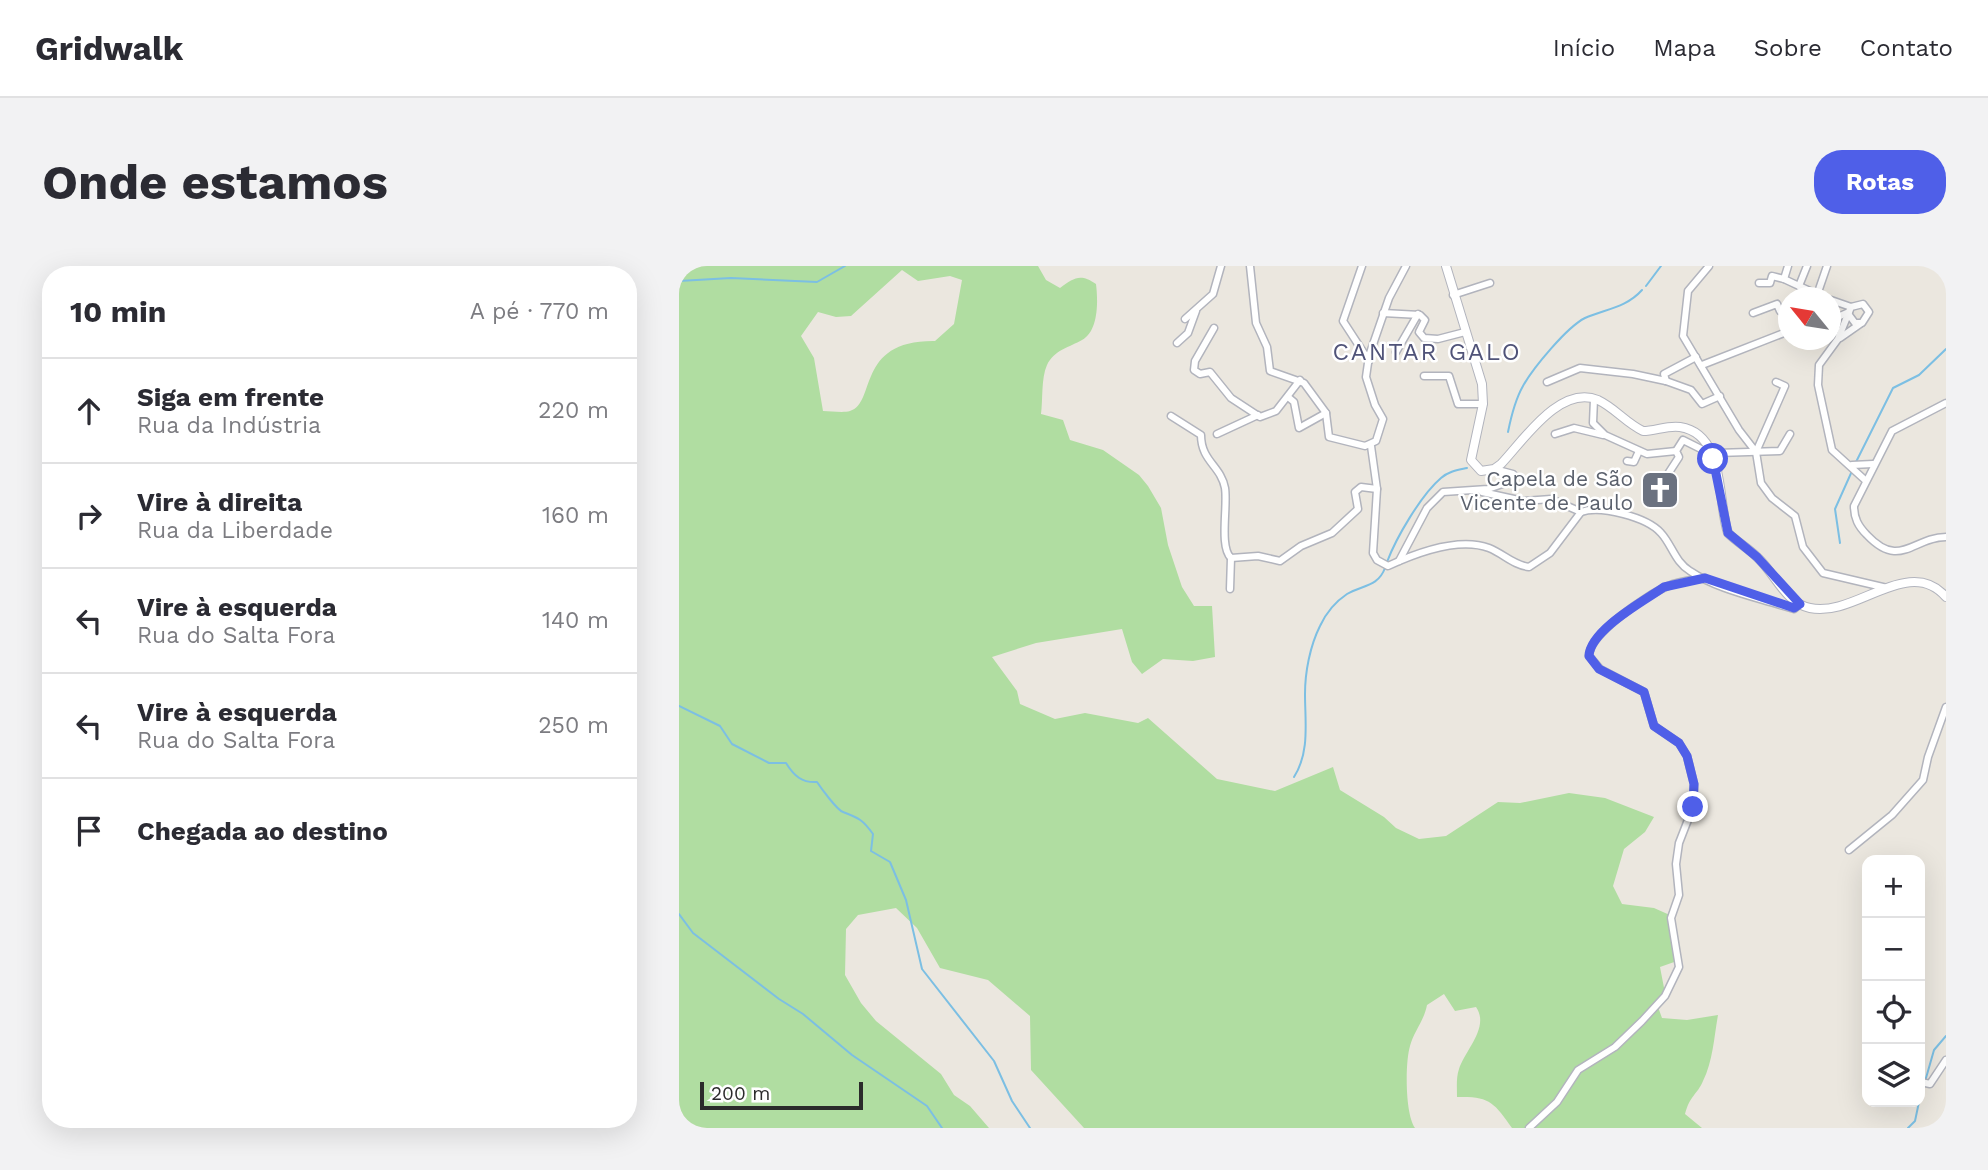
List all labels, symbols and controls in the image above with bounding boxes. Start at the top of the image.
text: Gridwalk [35,29,183,68]
text: Início [1553,34,1615,62]
text: Mapa [1653,34,1716,62]
text: Sobre [1754,34,1822,62]
text: Contato [1860,34,1953,62]
button: Rotas [1814,150,1946,214]
text: Onde estamos [42,153,388,211]
north arrow [1778,287,1841,350]
text: 10 min [70,294,166,329]
text: A pé · 770 m [470,298,609,325]
district label: CANTAR GALO [1332,338,1522,366]
text: Siga em frente [137,382,324,412]
icon: ahead [70,392,108,430]
text: 220 m [538,397,609,424]
text: Rua da Indústria [137,412,321,439]
route start [1697,443,1728,474]
place label: Capela de São Vicente de Paulo [1460,466,1633,515]
church icon: Capela de São Vicente de Paulo [1639,469,1681,511]
text: Vire à direita [137,487,302,517]
icon: right [70,497,108,535]
text: 160 m [542,502,609,529]
text: Rua da Liberdade [137,517,333,544]
text: Vire à esquerda [137,592,337,622]
icon: left [70,602,108,640]
text: 140 m [542,607,609,634]
text: Rua do Salta Fora [137,622,335,649]
text: Vire à esquerda [137,697,337,727]
icon: left [70,707,108,745]
text: 250 m [538,712,609,739]
text: Rua do Salta Fora [137,727,335,754]
route end [1677,791,1708,822]
icon: arrive [70,812,108,850]
text: Chegada ao destino [137,816,388,846]
map controls [1862,855,1925,1107]
button: + [1862,855,1925,918]
button: − [1862,918,1925,981]
button: locate [1862,981,1925,1044]
button: layers [1862,1044,1925,1107]
scale bar [700,1079,863,1111]
text: 200 m [711,1082,770,1105]

